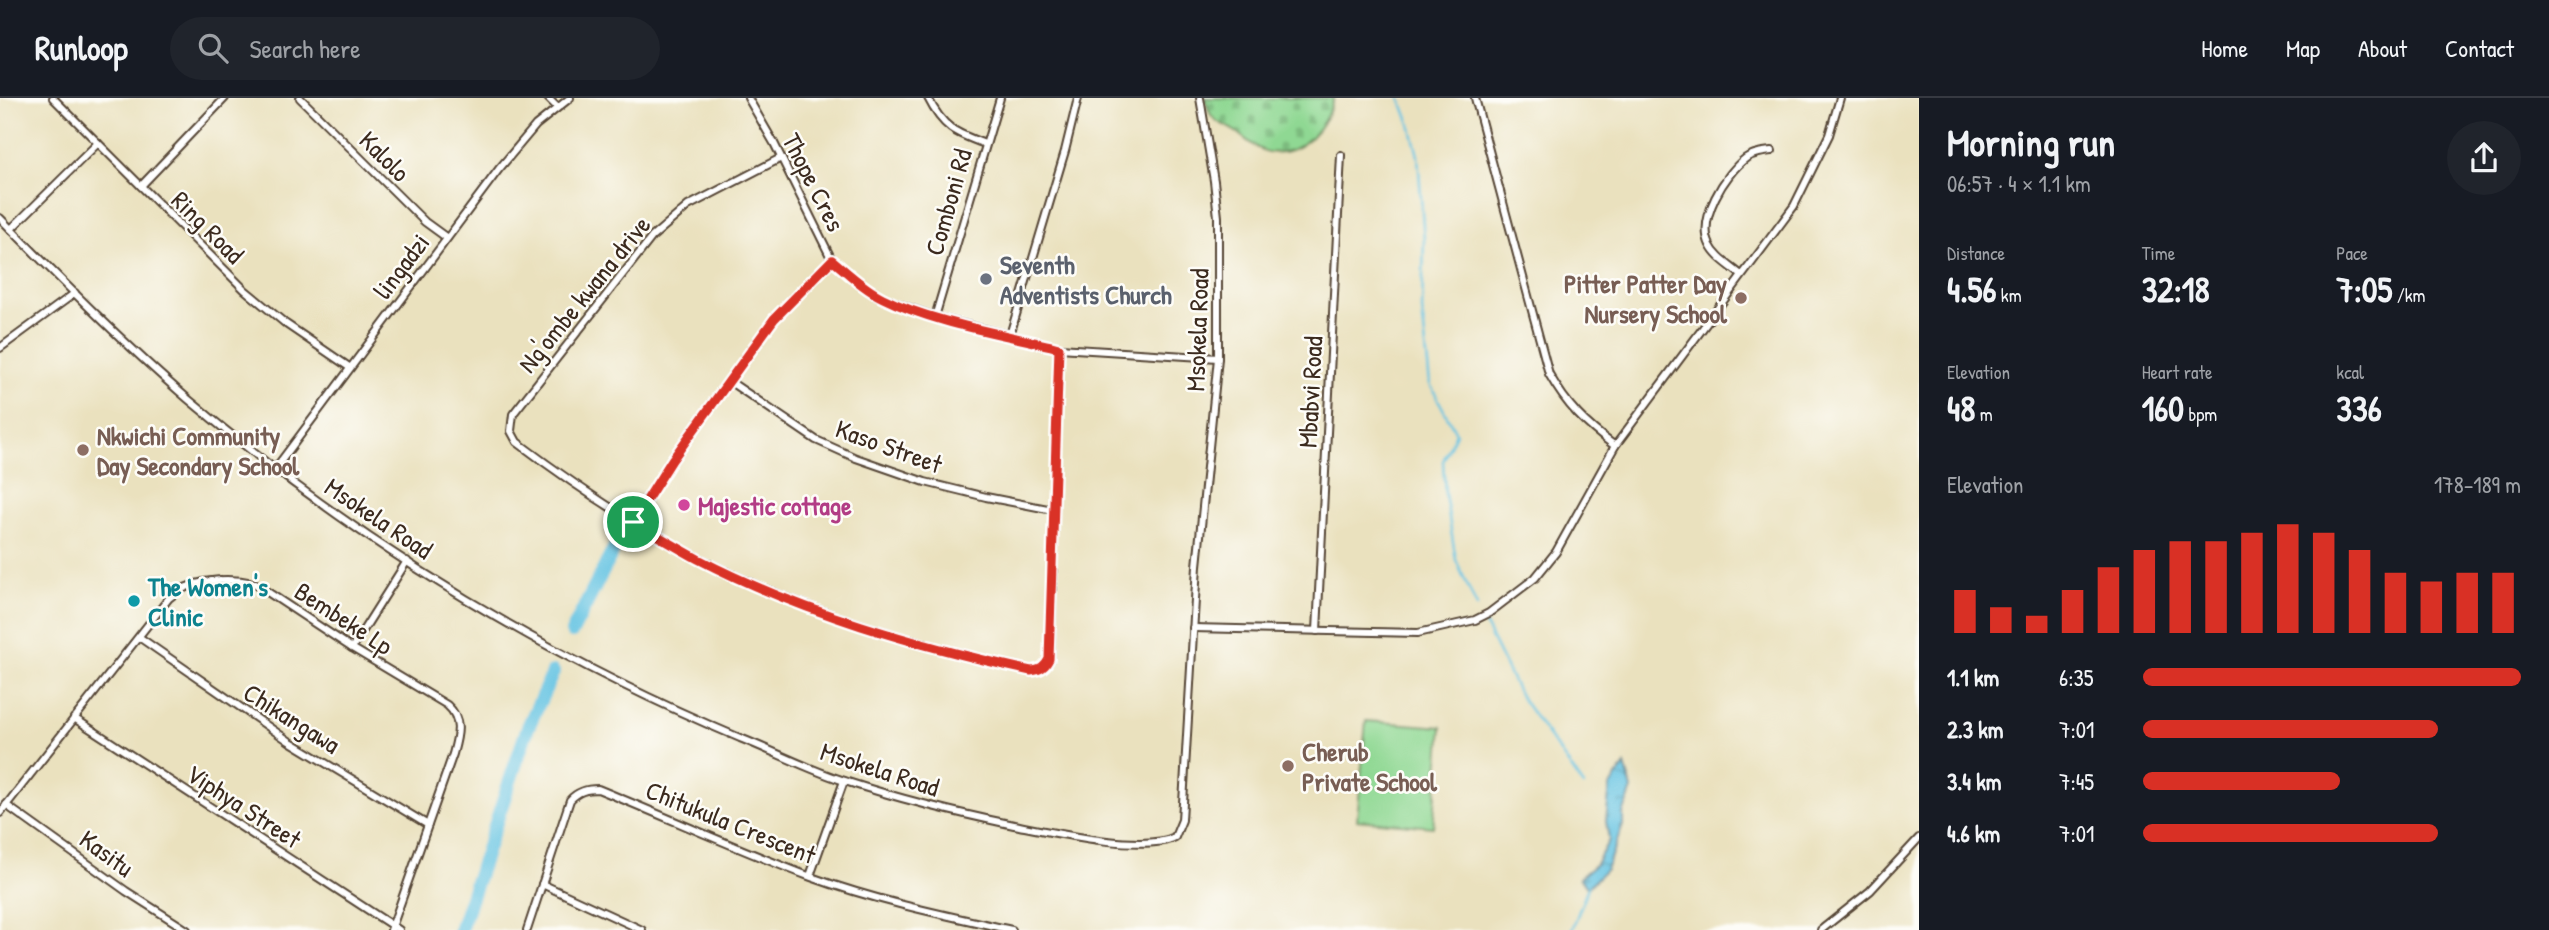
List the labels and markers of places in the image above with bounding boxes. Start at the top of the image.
place label: Seventh Adventists Church [1000,247,1172,312]
place label: Pitter Patter Day Nursery School [1564,266,1728,332]
marker: Seventh Adventists Church [978,271,994,287]
marker: Pitter Patter Day Nursery School [1733,290,1749,306]
place label: Nkwichi Community Day Secondary School [97,418,300,484]
marker: Nkwichi Community Day Secondary School [75,442,91,458]
place label: Majestic cottage [698,488,852,524]
pin [603,492,663,552]
marker: Majestic cottage [676,497,692,513]
place label: The Women's Clinic [147,569,268,634]
marker: The Women's Clinic [126,593,142,609]
place label: Cherub Private School [1302,734,1438,799]
marker: Cherub Private School [1280,758,1296,774]

